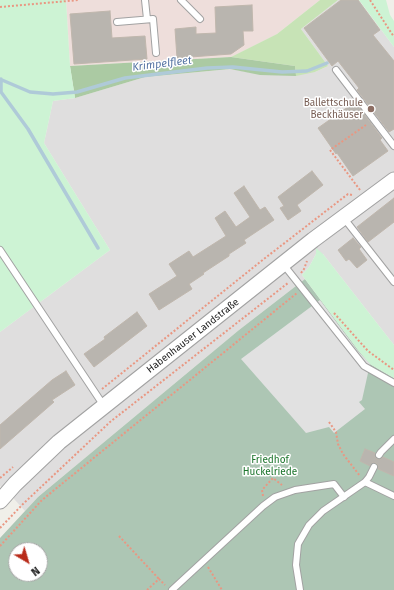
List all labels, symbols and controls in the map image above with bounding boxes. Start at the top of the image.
water label: Krimpelfleet [131,54,193,74]
place label: Ballettschule Beckhäuser [304,97,363,120]
marker: Ballettschule Beckhäuser [366,104,376,114]
street label: Habenhauser Landstraße [144,296,242,376]
park label: Friedhof Huckelriede [243,454,297,478]
north arrow [8,542,48,582]
text: N [28,564,42,578]

